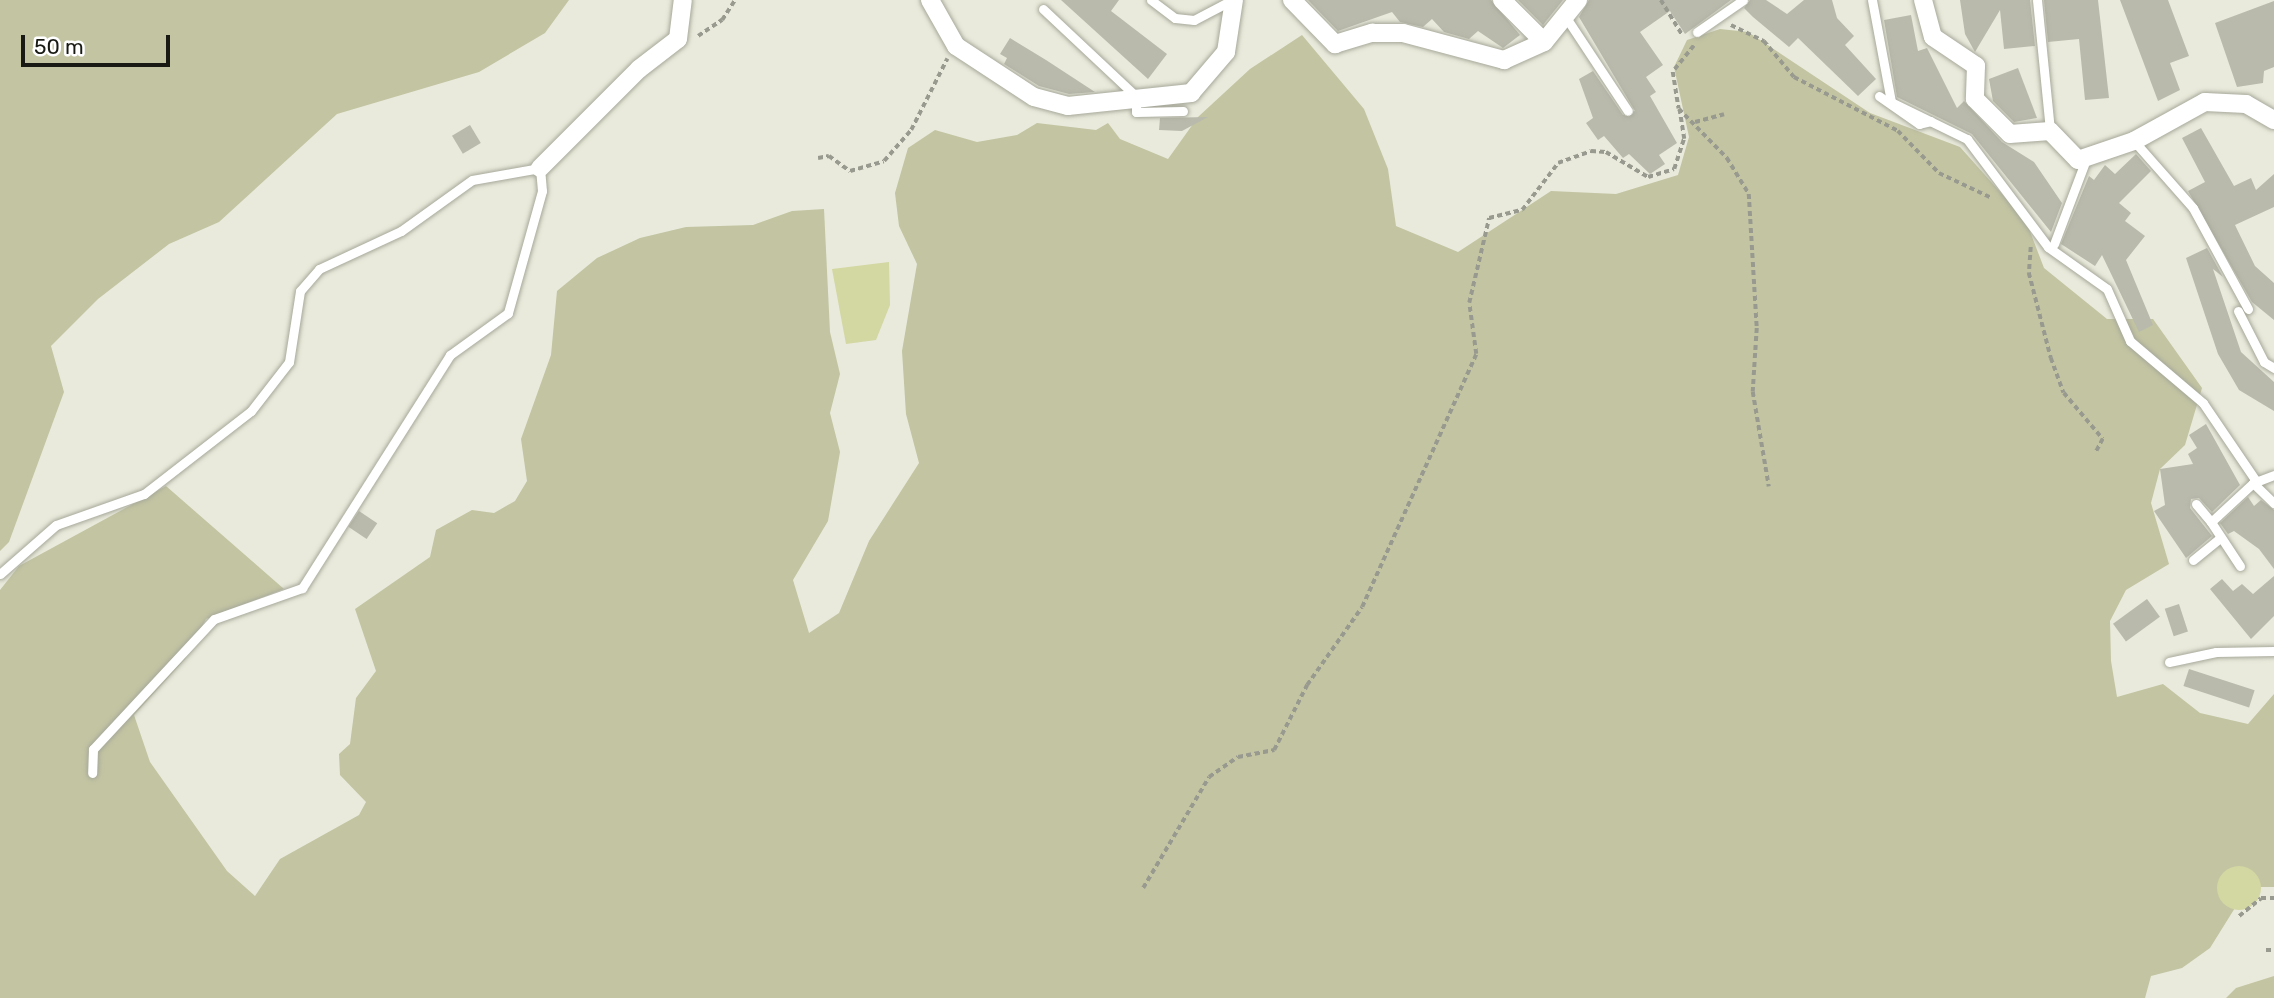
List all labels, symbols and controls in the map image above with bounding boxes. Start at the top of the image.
scale bar [24,21,173,65]
text: 50 m [34,34,84,59]

